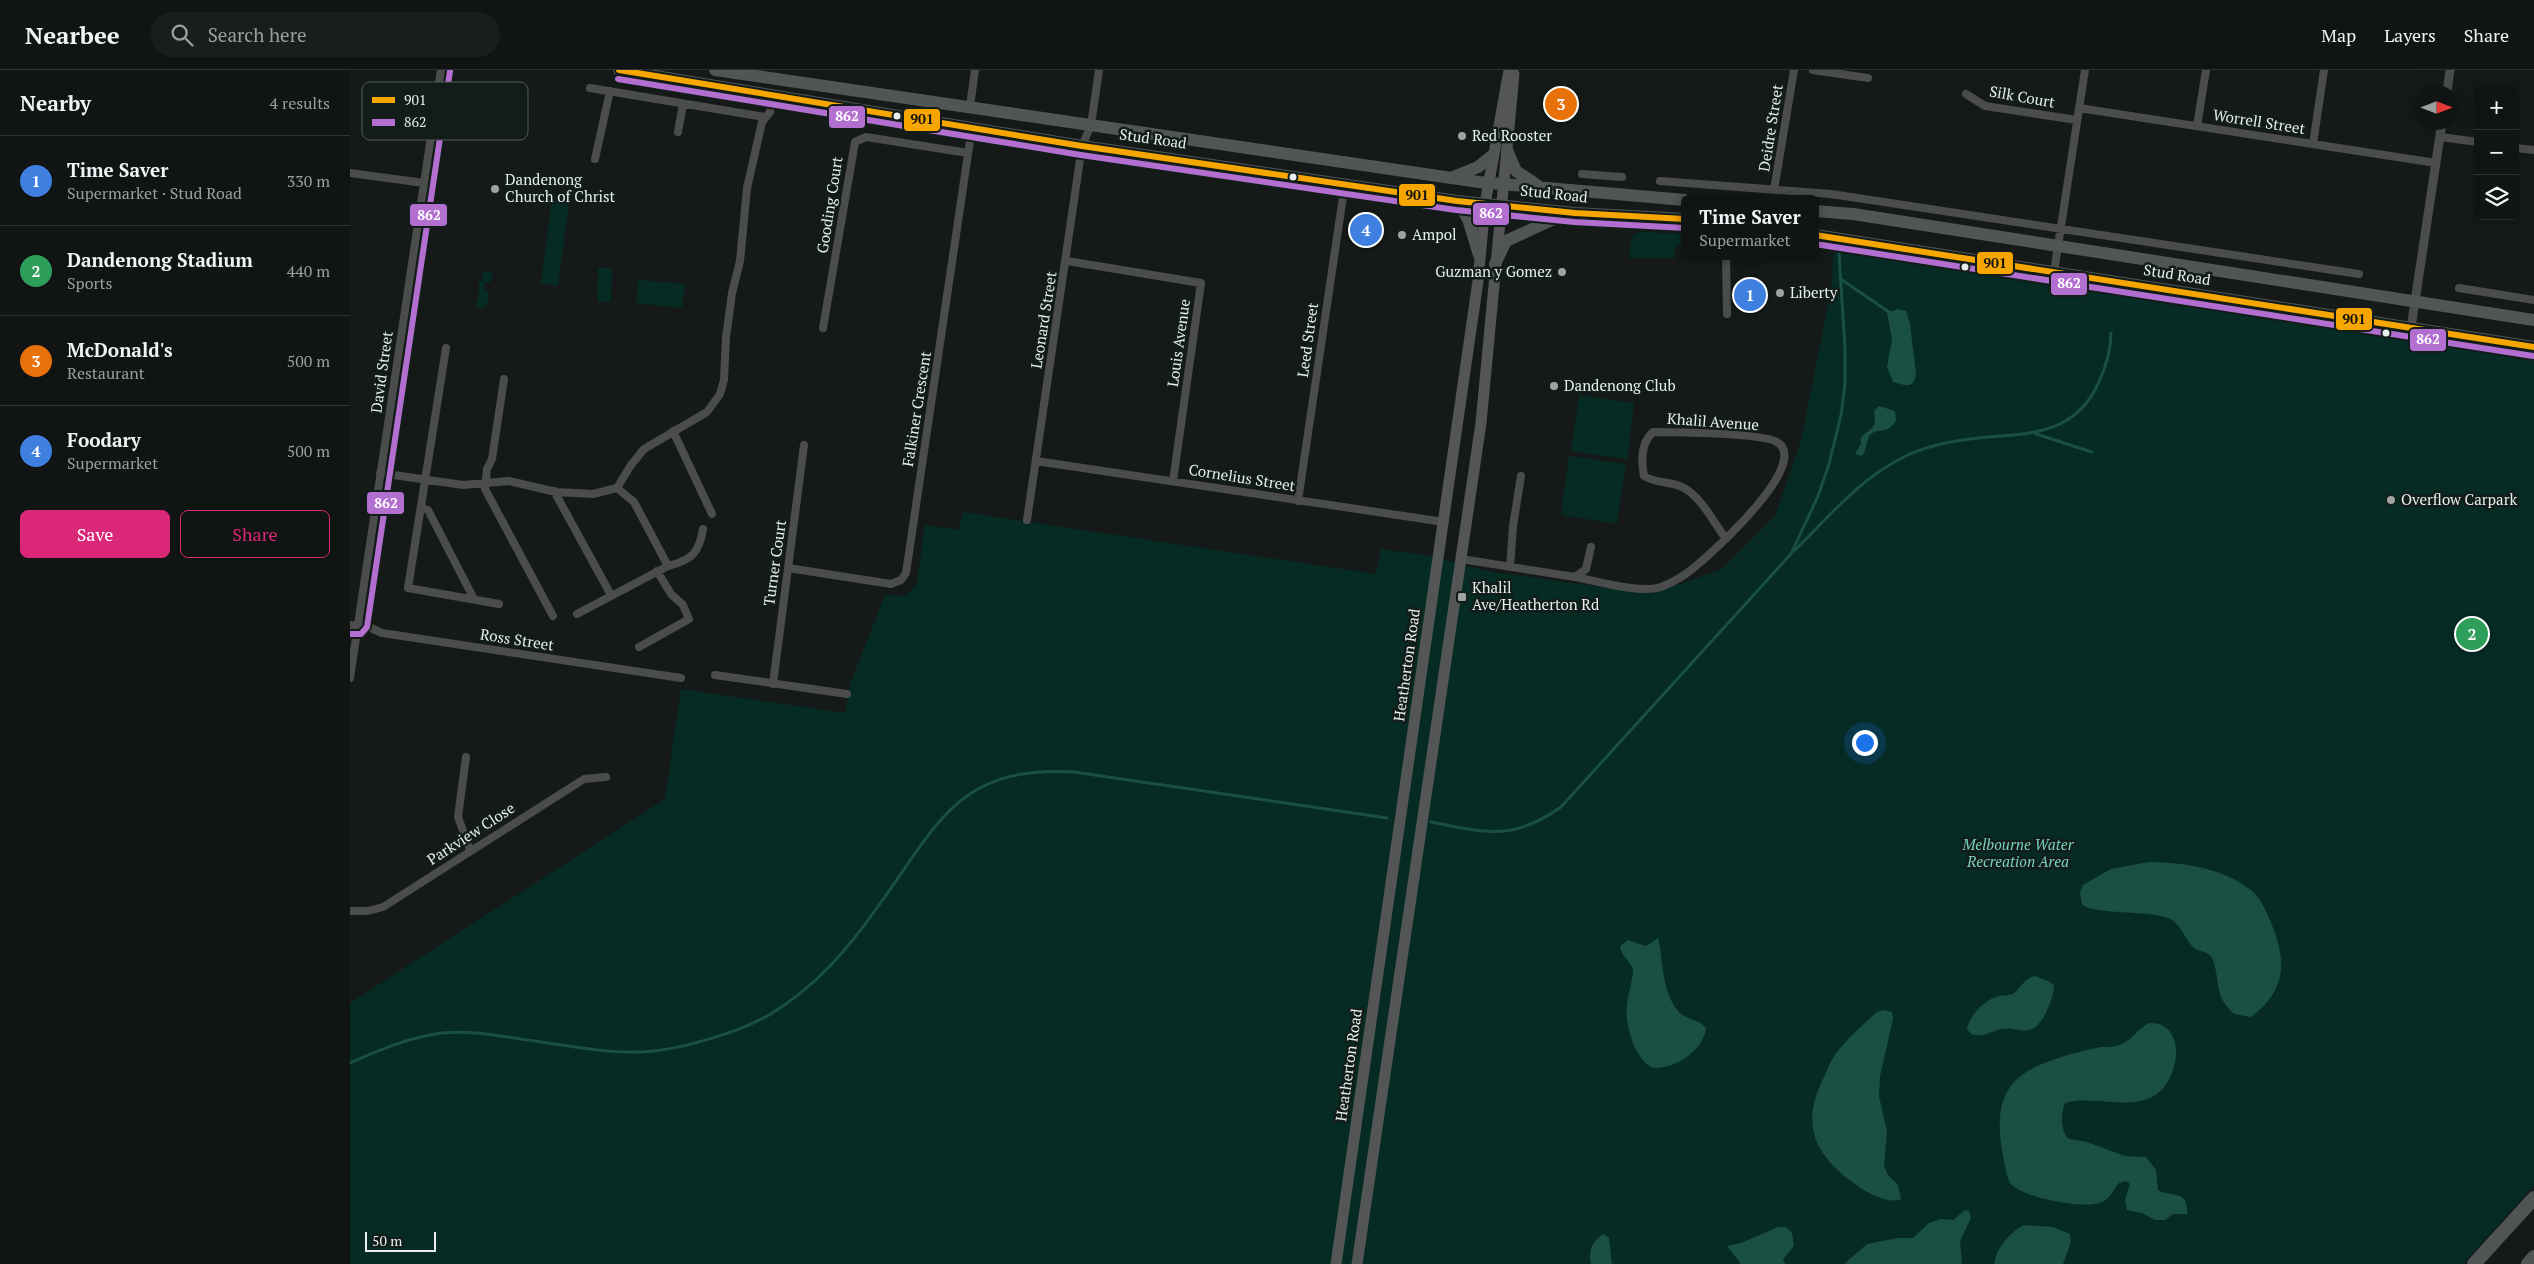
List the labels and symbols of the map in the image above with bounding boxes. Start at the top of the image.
street label: Silk Court [1988,80,2057,112]
legend [362,82,528,140]
street label: Deidre Street [1753,82,1787,173]
pin: 3 [1545,85,1577,123]
north arrow [2414,85,2459,130]
text: 901 [404,90,426,109]
street label: Worrell Street [2212,104,2307,138]
line badge: 862 [828,105,866,129]
text: 862 [835,106,859,125]
line badge: 901 [903,108,941,132]
text: 901 [910,109,934,128]
unlabelled marker [892,111,902,121]
text: 862 [404,112,426,131]
street label: Stud Road [1118,123,1188,153]
place label: Red Rooster [1472,125,1552,145]
marker: Red Rooster [1456,130,1468,142]
street label: Gooding Court [811,155,847,255]
place label: Dandenong Church of Christ [505,169,616,206]
unlabelled marker [1288,172,1298,182]
street label: Stud Road [1519,180,1589,206]
marker: Dandenong Church of Christ [489,183,501,195]
line badge: 901 [1398,183,1436,207]
text: 901 [1405,185,1429,204]
line badge: 862 [1472,202,1510,226]
line badge: 862 [409,203,448,227]
text: 862 [1479,203,1503,222]
text: 862 [417,205,441,224]
pin: 4 [1350,211,1382,249]
place label: Ampol [1412,224,1457,244]
marker: Ampol [1396,229,1408,241]
line badge: 901 [1976,251,2014,275]
text: 901 [1983,253,2007,272]
street label: Stud Road [2142,259,2212,289]
place label: Guzman y Gomez [1435,261,1552,281]
unlabelled marker [1960,262,1970,272]
marker: Guzman y Gomez [1556,266,1568,278]
street label: Leonard Street [1025,269,1061,370]
line badge: 862 [2050,272,2088,296]
text: 862 [2057,273,2081,292]
pin: 1 [1734,276,1766,314]
place label: Liberty [1790,282,1838,302]
marker: Liberty [1774,287,1786,299]
street label: Louis Avenue [1162,298,1194,388]
street label: Leed Street [1292,301,1322,379]
line badge: 901 [2335,307,2373,331]
text: 901 [2342,309,2366,328]
unlabelled marker [2381,328,2391,338]
line badge: 862 [2409,328,2447,352]
street label: David Street [365,329,397,414]
text: 862 [2416,329,2440,348]
street label: Falkiner Crescent [897,349,935,468]
place label: Dandenong Club [1564,375,1676,395]
marker: Dandenong Club [1548,380,1560,392]
street label: Khalil Avenue [1666,408,1760,434]
street label: Cornelius Street [1187,459,1297,495]
place label: Overflow Carpark [2401,489,2517,509]
line badge: 862 [366,491,405,515]
text: 862 [374,493,398,512]
marker: Overflow Carpark [2385,494,2397,506]
street label: Turner Court [758,518,790,607]
place label: Khalil Ave/Heatherton Rd [1472,577,1599,614]
marker: Khalil Ave/Heatherton Rd [1456,591,1468,603]
street label: Heatherton Road [1388,607,1424,723]
pin: 2 [2456,615,2488,653]
street label: Ross Street [479,623,556,655]
your location [1852,730,1878,756]
street label: Parkview Close [423,797,518,869]
park label: Melbourne Water Recreation Area [1962,834,2075,871]
street label: Heatherton Road [1330,1007,1366,1123]
scale bar [365,1229,436,1252]

